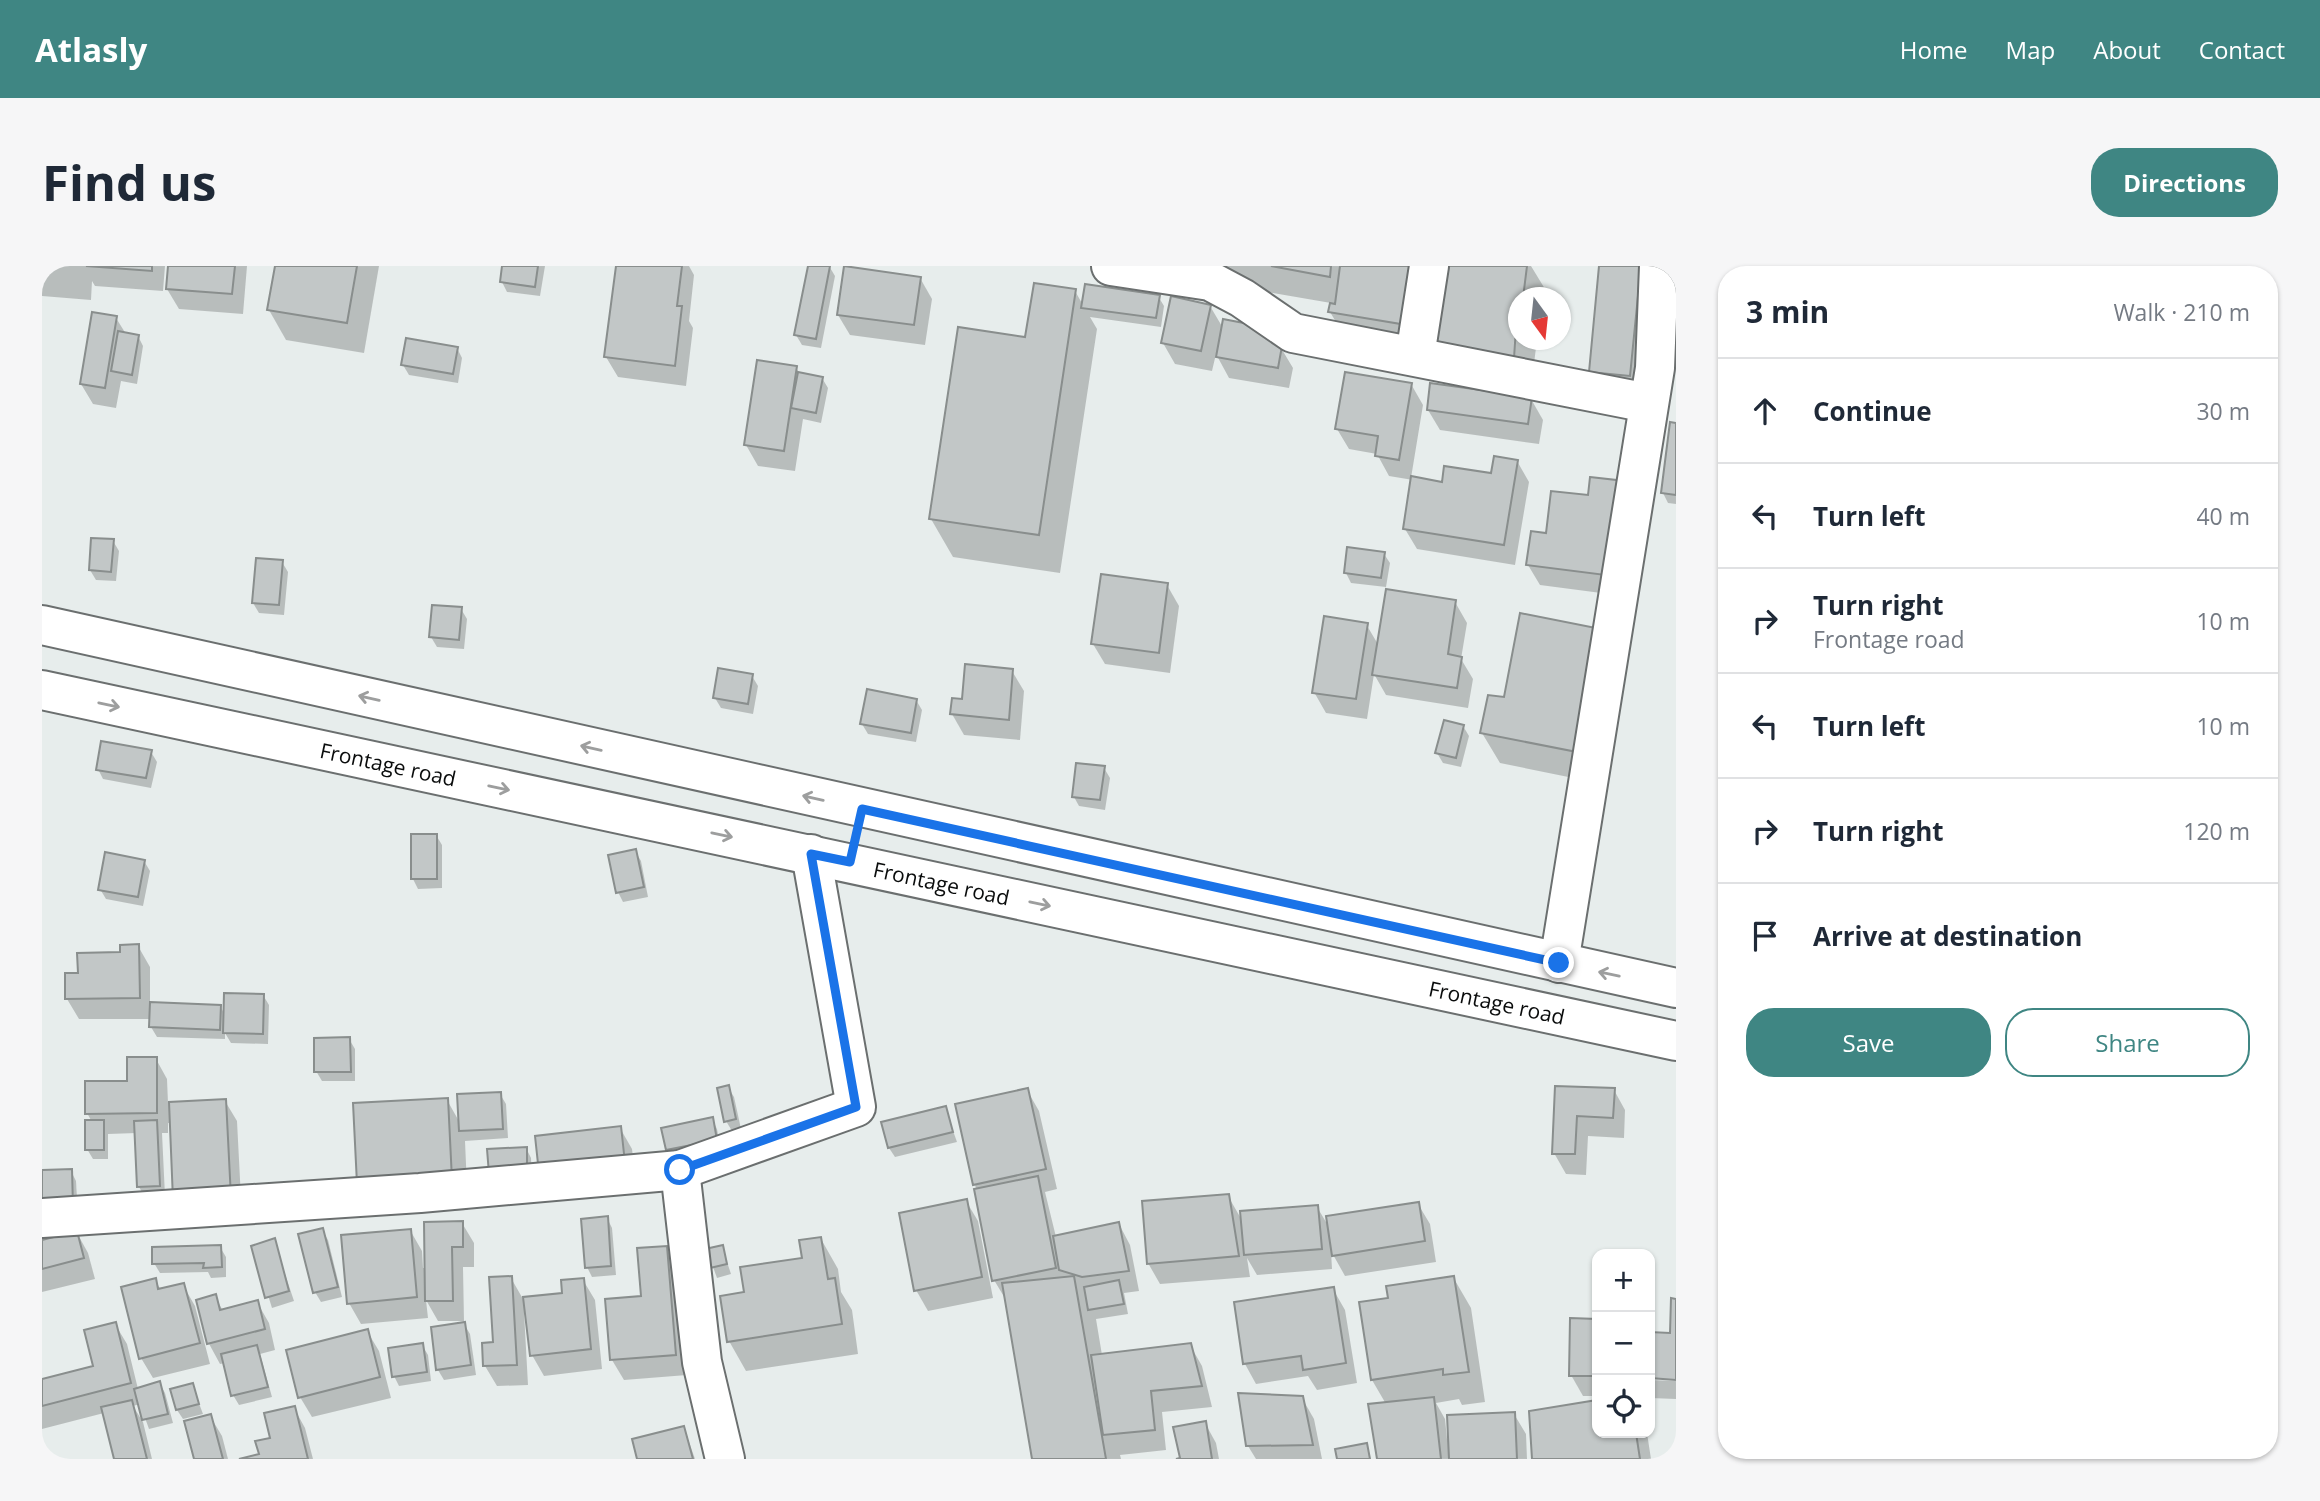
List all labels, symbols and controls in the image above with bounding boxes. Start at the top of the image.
text: Atlasly [35,27,147,72]
text: Home [1900,33,1968,66]
text: Map [2006,33,2055,66]
text: About [2093,33,2161,66]
text: Contact [2199,33,2285,66]
button: Directions [2091,148,2278,217]
text: Find us [42,149,216,215]
north arrow [1508,287,1571,350]
text: 3 min [1746,291,1829,332]
text: Walk · 210 m [2113,296,2250,328]
icon: ahead [1746,392,1784,430]
text: Continue [1813,393,1932,429]
text: 30 m [2196,395,2250,427]
icon: left [1746,497,1784,535]
text: Turn left [1813,498,1925,534]
text: 40 m [2196,500,2250,532]
text: Turn right [1813,587,1944,623]
icon: right [1746,602,1784,640]
text: 10 m [2196,605,2250,637]
text: Frontage road [1813,623,1965,655]
one-way arrow [358,691,381,704]
one-way arrow [97,698,120,712]
icon: left [1746,707,1784,745]
text: Turn left [1813,708,1925,744]
text: 10 m [2196,710,2250,742]
street label: Frontage road [317,736,459,793]
one-way arrow [580,741,603,754]
one-way arrow [487,781,510,795]
one-way arrow [802,791,825,804]
icon: right [1746,812,1784,850]
text: Turn right [1813,813,1944,849]
text: 120 m [2183,815,2250,847]
one-way arrow [710,828,733,842]
street label: Frontage road [871,855,1012,911]
one-way arrow [1028,897,1051,911]
icon: arrive [1746,917,1784,955]
text: Arrive at destination [1813,918,2082,954]
route end [1543,947,1574,978]
one-way arrow [1598,966,1621,980]
street label: Frontage road [1426,974,1567,1031]
button: Save [1746,1008,1991,1077]
button: Share [2005,1008,2250,1077]
route start [664,1154,695,1185]
map controls [1592,1249,1655,1438]
button: + [1592,1249,1655,1312]
button: − [1592,1312,1655,1375]
button: locate [1592,1375,1655,1438]

